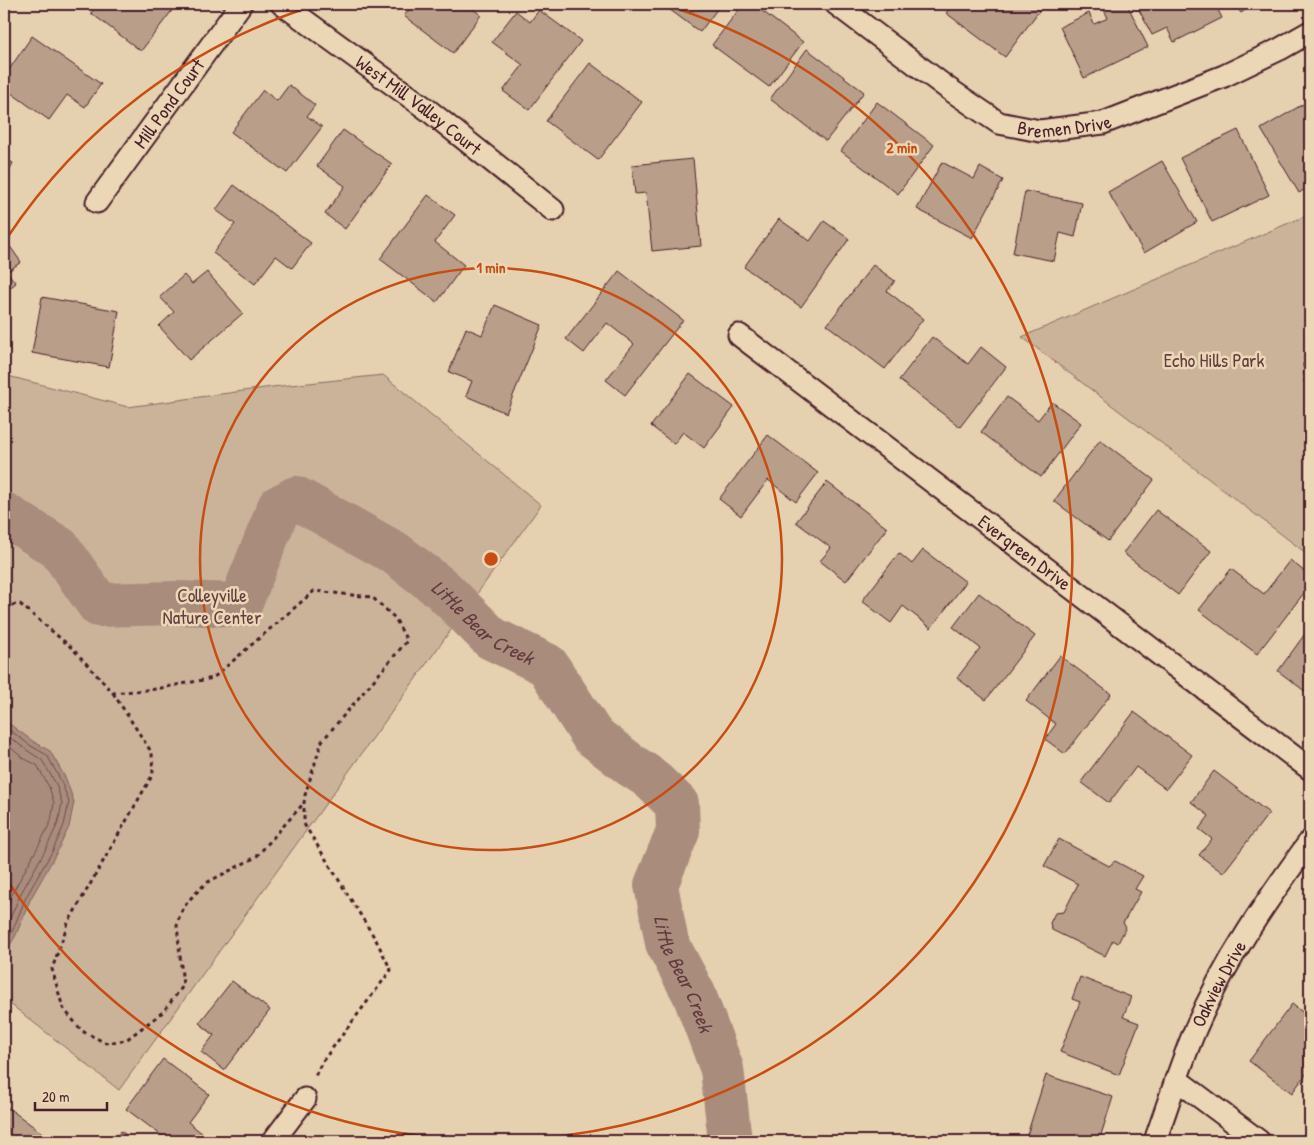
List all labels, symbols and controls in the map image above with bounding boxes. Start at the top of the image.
street label: West Mill Valley Court [351,49,488,161]
street label: Mill Pond Court [127,53,210,153]
street label: Bremen Drive [1015,108,1115,144]
text: 2 min [887,137,918,158]
text: 1 min [476,257,506,278]
park label: Echo Hills Park [1164,347,1264,373]
street label: Evergreen Drive [973,508,1077,596]
centre of rings [482,550,500,568]
water label: Little Bear Creek [427,573,540,671]
park label: Colleyville Nature Center [163,582,262,630]
water label: Little Bear Creek [649,913,721,1037]
street label: Oakview Drive [1185,935,1252,1031]
scale bar [35,1080,108,1112]
text: 20 m [42,1086,69,1107]

